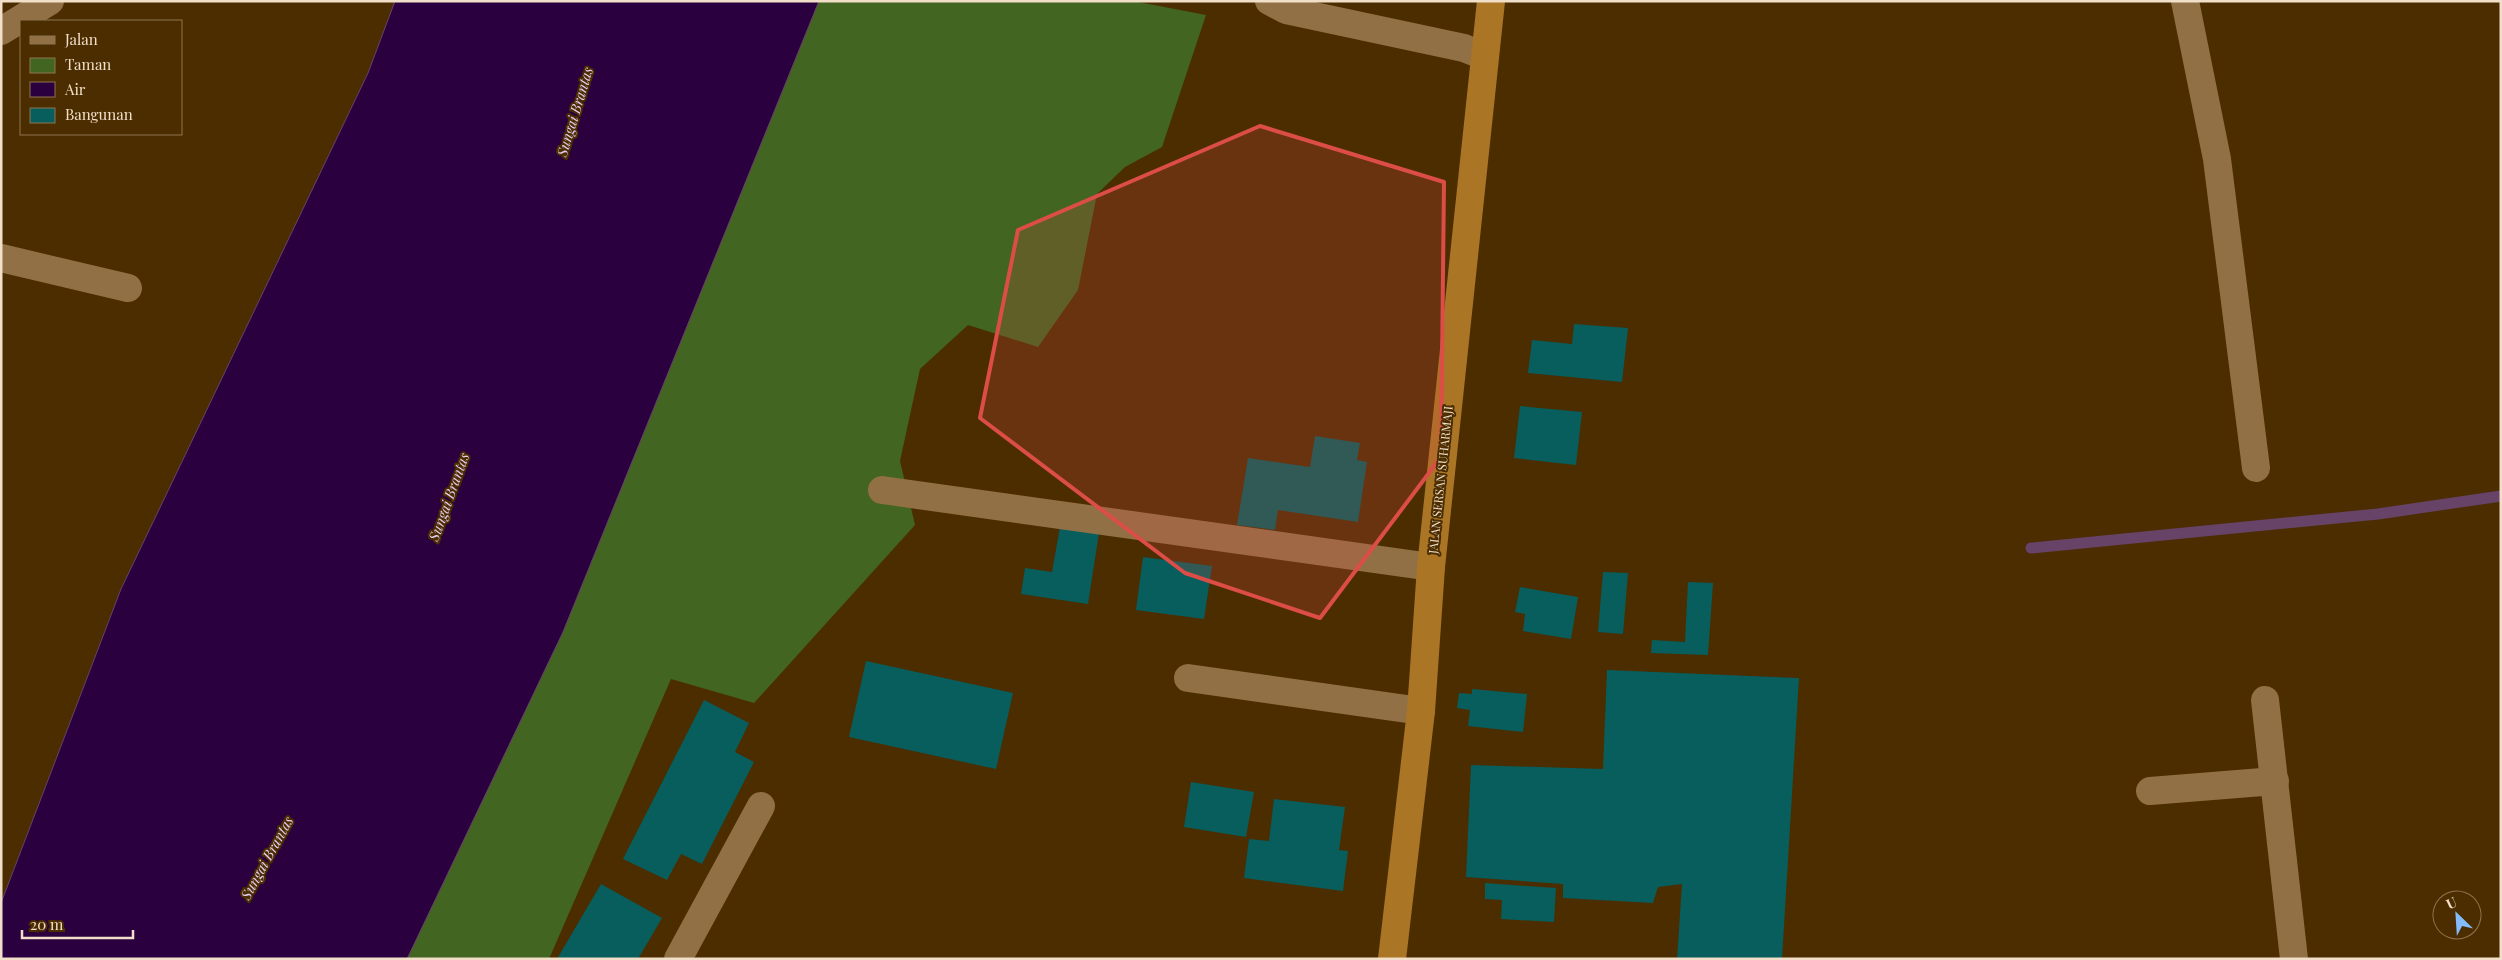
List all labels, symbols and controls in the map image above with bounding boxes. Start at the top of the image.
legend [20,20,182,135]
text: Jalan [64,29,98,49]
text: Taman [65,54,111,74]
water label: Sungai Brantas [552,64,597,160]
text: Air [64,79,86,99]
text: Bangunan [65,104,133,124]
street label: JALAN SERSAN SUHARMAJI [1424,405,1456,556]
water label: Sungai Brantas [423,449,474,544]
water label: Sungai Brantas [235,812,298,904]
north arrow [2432,890,2482,940]
text: U [2443,892,2460,913]
scale bar [22,908,134,940]
text: 20 m [30,914,64,934]

